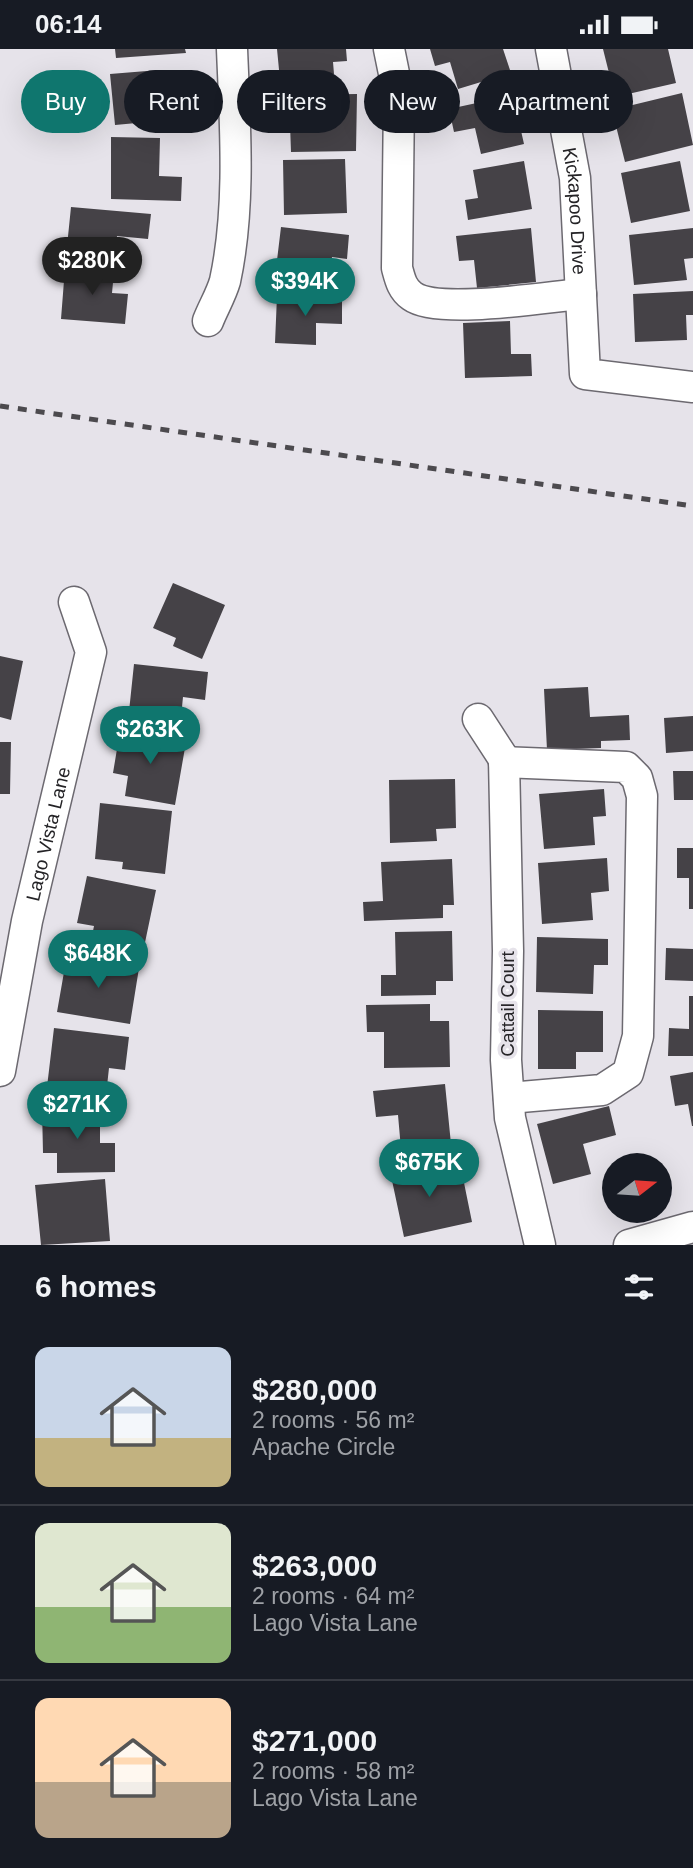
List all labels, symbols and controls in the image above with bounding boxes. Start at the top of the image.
text: 06:14 [35,9,102,39]
chip: Buy [21,70,110,133]
chip: Rent [124,70,223,133]
chip: Filters [237,70,350,133]
chip: New [364,70,460,133]
chip: Apartment [474,70,633,133]
street label: Kickapoo Drive [558,146,590,275]
pin: $280K [43,237,141,297]
text: $280K [58,247,126,273]
pin: $394K [256,259,354,318]
text: $394K [271,268,339,294]
pin: $263K [101,707,199,766]
text: $263K [116,716,184,742]
street label: Lago Vista Lane [22,765,74,903]
pin: $648K [49,930,147,990]
text: $648K [64,940,132,966]
street label: Cattail Court [497,950,518,1057]
pin: $271K [28,1081,126,1141]
text: $271K [43,1091,111,1117]
pin: $675K [380,1139,478,1199]
text: $675K [395,1149,463,1175]
north arrow [602,1153,672,1223]
map controls [602,1153,672,1223]
icon: filters [620,1268,658,1306]
text: 6 homes [35,1270,157,1303]
text: $280,000 [252,1373,377,1406]
icon: home [91,1375,175,1459]
text: 2 rooms · 56 m² [252,1407,414,1433]
text: Apache Circle [252,1434,395,1460]
text: $263,000 [252,1549,377,1582]
icon: home [91,1551,175,1635]
text: 2 rooms · 64 m² [252,1583,414,1609]
text: Lago Vista Lane [252,1610,418,1636]
text: $271,000 [252,1724,377,1757]
icon: home [91,1726,175,1810]
text: 2 rooms · 58 m² [252,1758,414,1784]
text: Lago Vista Lane [252,1785,418,1811]

